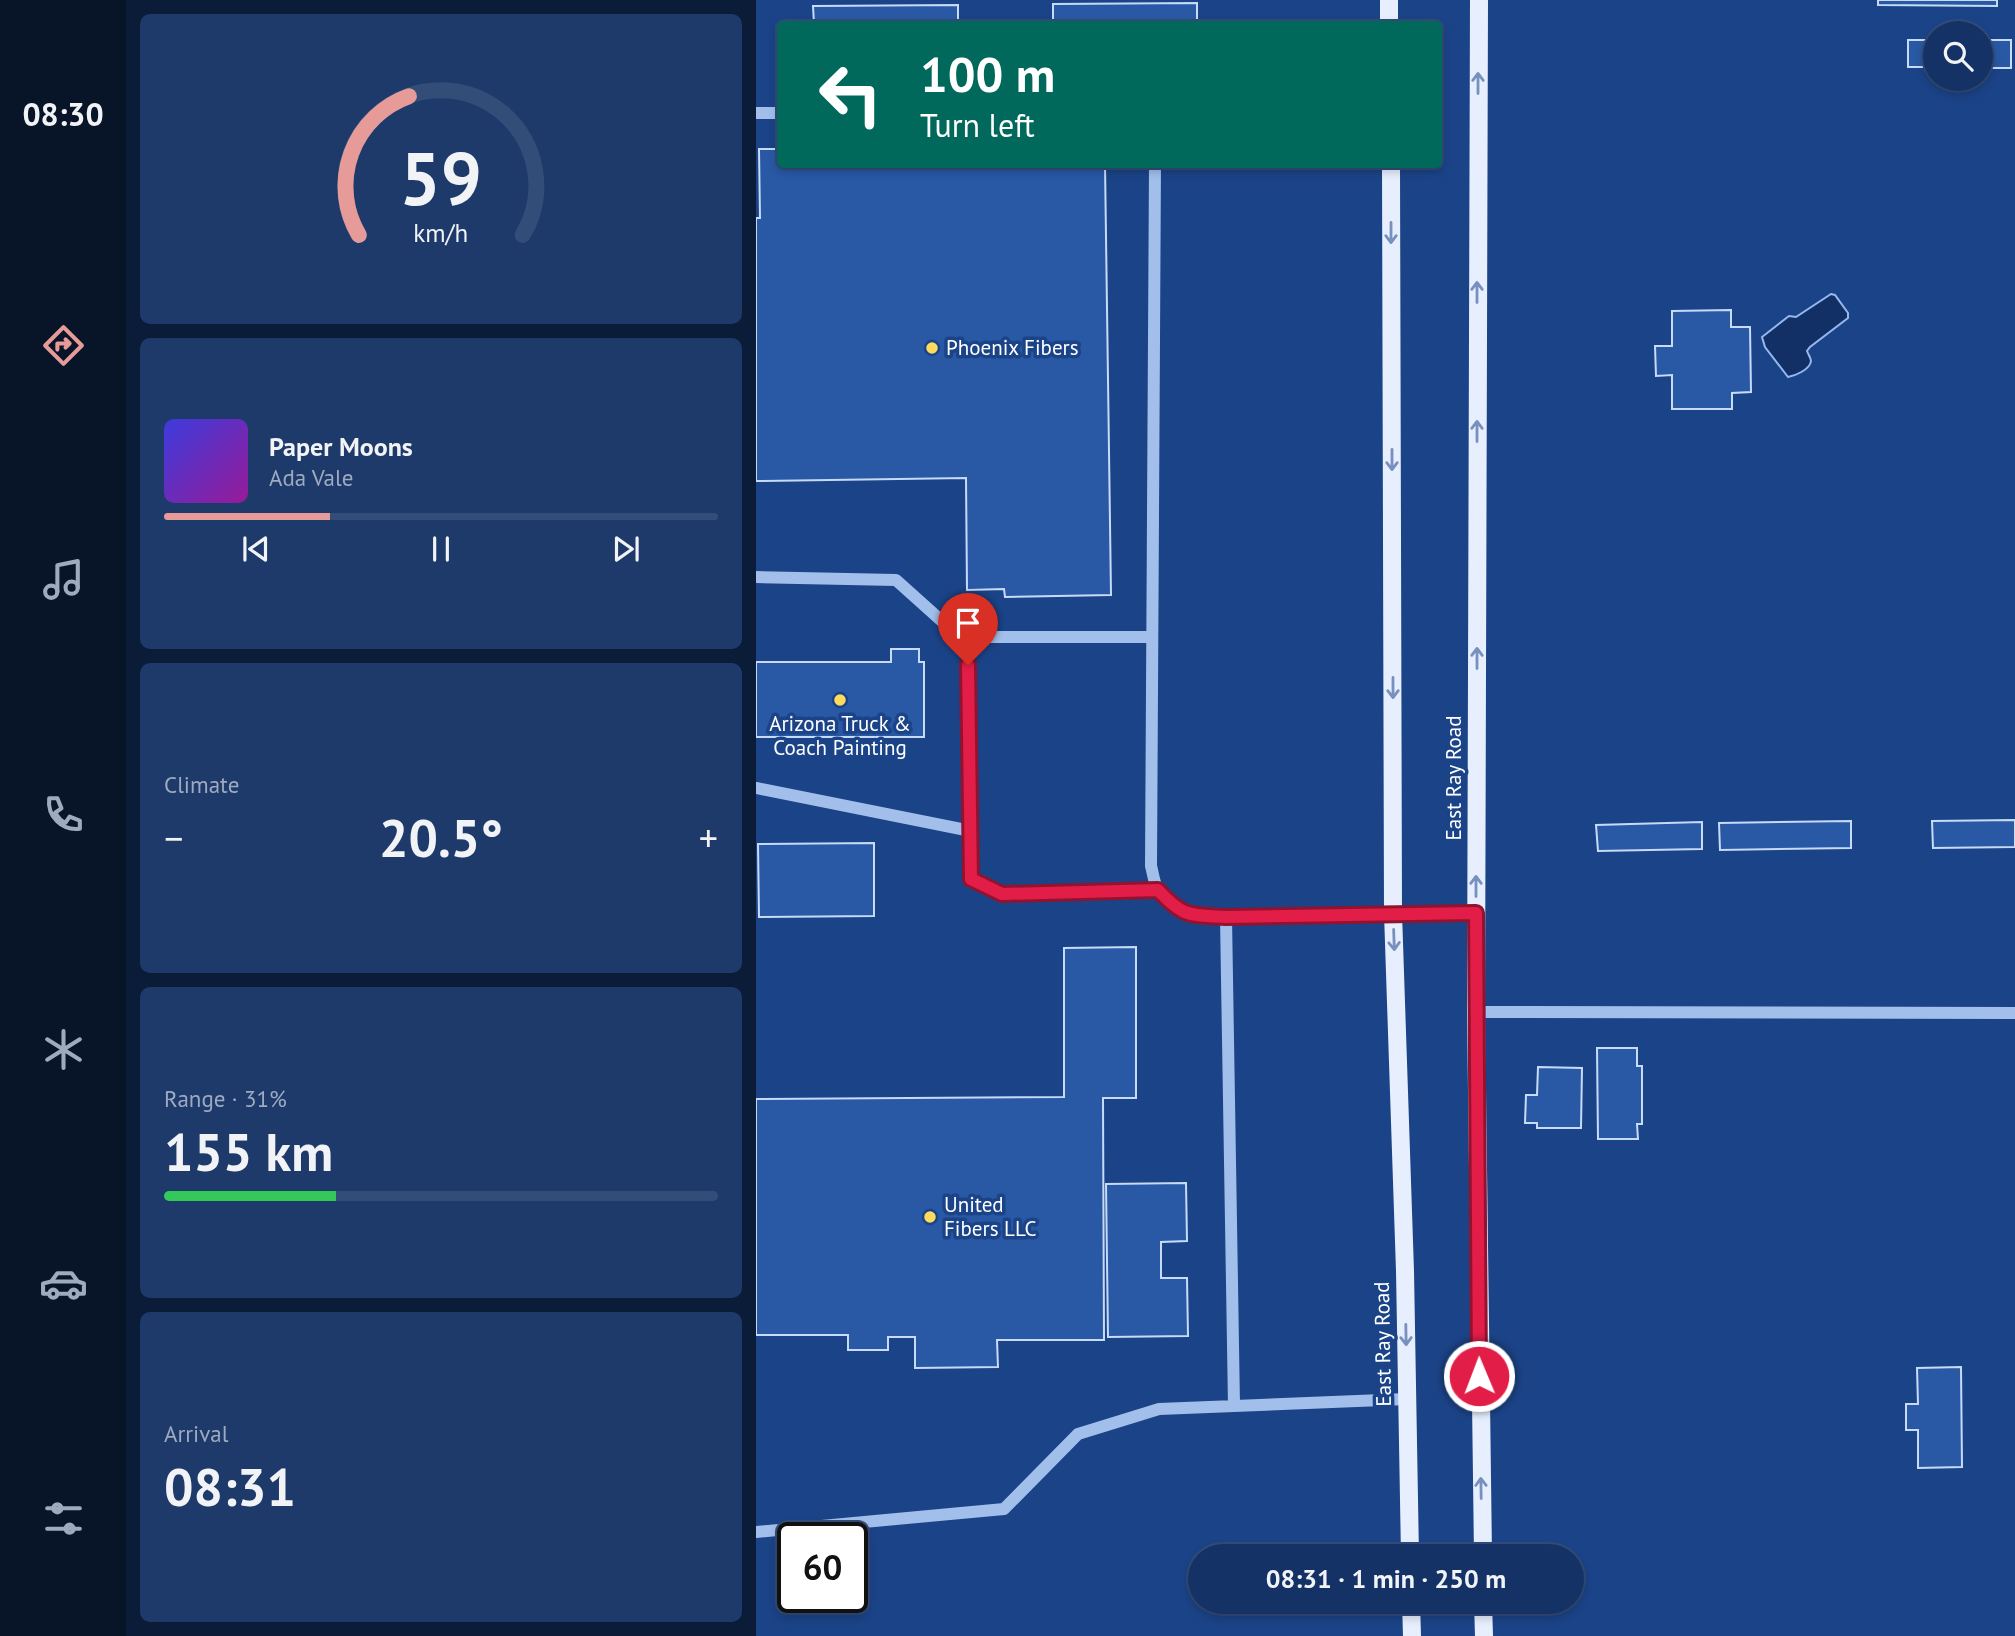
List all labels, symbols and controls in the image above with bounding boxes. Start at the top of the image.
map controls [1923,21,1993,91]
button: search [1923,21,1993,91]
text: 100 m [920,42,1055,106]
icon: left [805,49,896,140]
one-way arrow [1471,71,1485,94]
text: 08:30 [22,93,104,135]
text: Turn left [920,104,1035,146]
text: 59 [400,132,482,226]
text: km/h [414,217,468,249]
one-way arrow [1384,221,1398,244]
one-way arrow [1470,280,1484,303]
icon: directions [39,321,88,370]
place label: Phoenix Fibers [946,334,1079,361]
marker: Phoenix Fibers [924,340,940,356]
one-way arrow [1470,420,1484,443]
text: Paper Moons [269,430,413,463]
one-way arrow [1385,448,1399,471]
text: Ada Vale [269,463,353,492]
icon: previous [237,530,275,568]
icon: pause [422,530,460,568]
icon: next [607,530,645,568]
icon: music [39,555,88,604]
pin [938,593,998,665]
icon: arrive [949,604,987,642]
one-way arrow [1470,647,1484,670]
one-way arrow [1386,676,1400,699]
marker: Arizona Truck & Coach Painting [832,692,848,708]
place label: Arizona Truck & Coach Painting [769,710,911,761]
street label: East Ray Road [1440,715,1467,841]
text: Climate [164,770,239,799]
icon: phone [39,790,88,839]
text: 20.5° [379,804,503,871]
text: − [164,813,183,862]
text: + [699,813,718,862]
one-way arrow [1469,875,1483,898]
one-way arrow [1388,928,1401,951]
icon: climate [39,1025,88,1074]
text: Range · 31% [164,1084,287,1113]
text: 155 km [164,1118,333,1185]
place label: United Fibers LLC [944,1191,1036,1242]
marker: United Fibers LLC [922,1209,938,1225]
icon: car [39,1259,88,1308]
street label: East Ray Road [1368,1281,1397,1407]
one-way arrow [1399,1324,1413,1347]
position arrow [1442,1339,1516,1413]
text: Arrival [164,1419,228,1448]
text: 08:31 [164,1453,296,1520]
one-way arrow [1475,1476,1488,1499]
icon: filters [39,1494,88,1543]
speed limit sign: 60 [777,1522,868,1613]
text: 08:31 · 1 min · 250 m [1266,1562,1506,1595]

